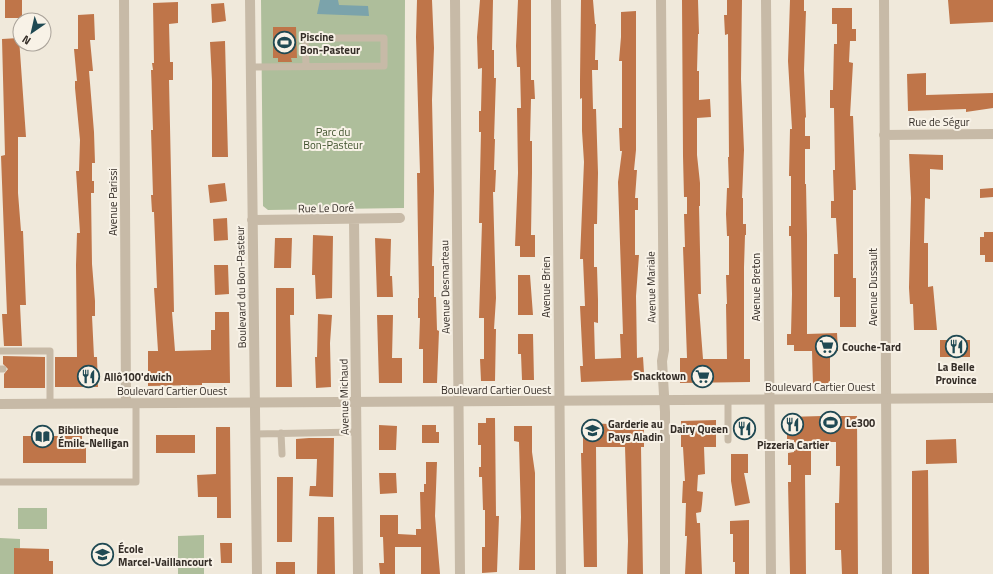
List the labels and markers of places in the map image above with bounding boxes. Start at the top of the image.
place label: Piscine Bon-Pasteur [300,29,360,58]
sports icon: Piscine Bon-Pasteur [272,30,298,56]
supermarket icon: Couche-Tard [813,334,839,360]
restaurant icon: La Belle Province [943,334,969,360]
place label: Couche-Tard [842,339,901,355]
place label: La Belle Province [935,359,977,388]
supermarket icon: Snacktown [689,363,715,389]
restaurant icon: Allô100'dwich [75,364,101,390]
place label: Snacktown [633,368,686,384]
place label: Allô100'dwich [104,369,172,385]
sports icon: Le300 [818,410,844,436]
restaurant icon: Pizzeria Cartier [780,412,806,438]
place label: Le300 [846,415,875,431]
place label: Garderie au Pays Aladin [608,416,663,445]
restaurant icon: Dairy Queen [731,416,757,442]
school or university icon: Garderie au Pays Aladin [580,417,606,443]
place label: Dairy Queen [670,421,728,437]
place label: Bibliotheque Émile-Nelligan [58,422,129,451]
library icon: Bibliotheque Émile-Nelligan [30,423,56,449]
place label: Pizzeria Cartier [757,437,829,453]
place label: École Marcel-Vaillancourt [118,541,212,570]
school or university icon: École Marcel-Vaillancourt [89,542,115,568]

